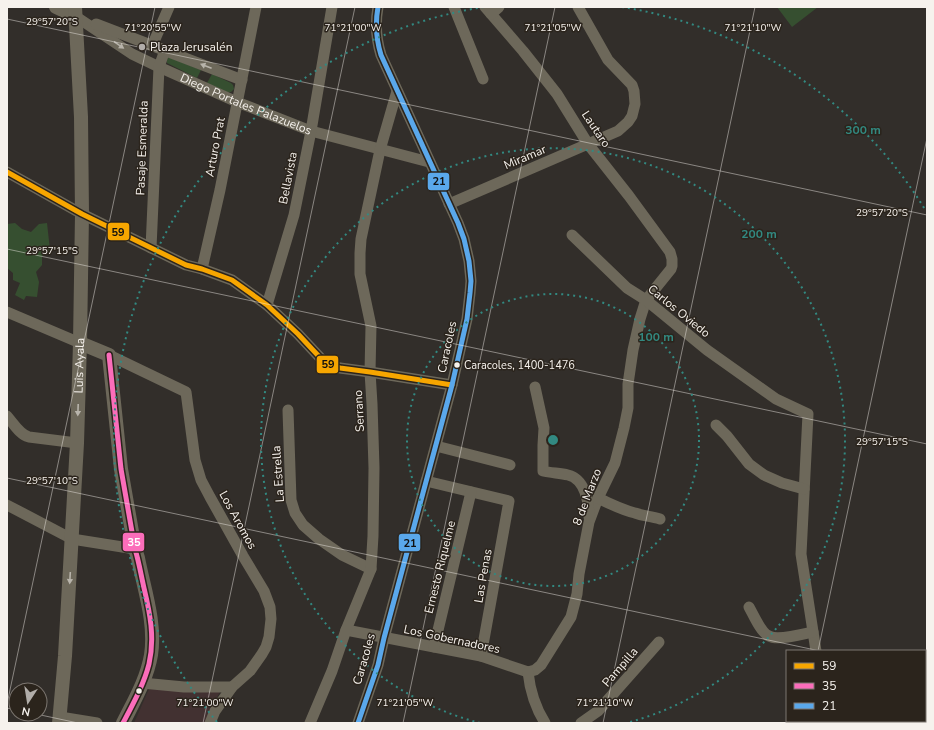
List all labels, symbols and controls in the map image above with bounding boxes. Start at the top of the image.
text: 29°57'20"S [26,15,78,29]
text: 71°20'55"W [125,21,181,35]
text: 71°21'00"W [325,21,381,35]
text: 71°21'05"W [525,21,581,35]
text: 71°21'10"W [725,21,781,35]
place label: Plaza Jerusalén [150,39,233,55]
one-way arrow [114,41,125,49]
marker: Plaza Jerusalén [137,42,147,52]
one-way arrow [200,63,212,69]
street label: Diego Portales Palazuelos [178,69,314,139]
street label: Pasaje Esmeralda [132,100,152,196]
street label: Lautaro [578,108,614,151]
street label: Arturo Prat [201,115,229,178]
text: 300 m [845,122,881,138]
street label: Miramar [501,141,549,173]
street label: Bellavista [275,150,301,206]
line badge: 21 [427,172,450,191]
text: 21 [432,174,446,189]
text: 29°57'20"S [856,206,908,220]
line badge: 59 [107,222,130,241]
text: 59 [111,225,125,240]
text: 200 m [741,226,777,242]
text: 29°57'15"S [26,244,78,258]
street label: Carlos Oviedo [645,281,714,341]
street label: Caracoles [434,319,460,374]
text: 100 m [638,329,674,345]
street label: Luis Ayala [70,338,88,394]
line badge: 59 [316,355,339,374]
text: 59 [321,357,335,372]
place label: Caracoles, 1400-1476 [464,358,575,373]
marker: Caracoles, 1400-1476 [452,360,462,370]
street label: Serrano [350,389,368,432]
one-way arrow [75,404,81,417]
centre of rings [546,433,560,447]
text: 29°57'15"S [856,435,908,449]
street label: La Estrella [268,445,288,503]
street label: 8 de Marzo [569,466,605,528]
text: 29°57'10"S [26,474,78,488]
street label: Los Aromos [215,488,261,552]
street label: Ernesto Riquelme [421,519,459,615]
line badge: 35 [122,532,145,552]
line badge: 21 [398,533,421,552]
text: 35 [127,535,141,550]
text: 21 [403,536,417,551]
street label: Las Penas [470,548,496,604]
one-way arrow [66,572,73,584]
street label: Los Gobernadores [402,621,502,657]
street label: Caracoles [349,631,379,686]
street label: Pampilla [598,644,642,690]
legend [786,650,926,722]
text: 59 [822,658,836,674]
text: 35 [822,678,836,694]
north arrow [8,682,48,722]
unlabelled marker [134,686,144,696]
text: 71°21'00"W [177,696,233,710]
text: 71°21'05"W [377,696,433,710]
text: 71°21'10"W [577,696,633,710]
text: 21 [822,698,836,714]
text: N [20,703,32,719]

